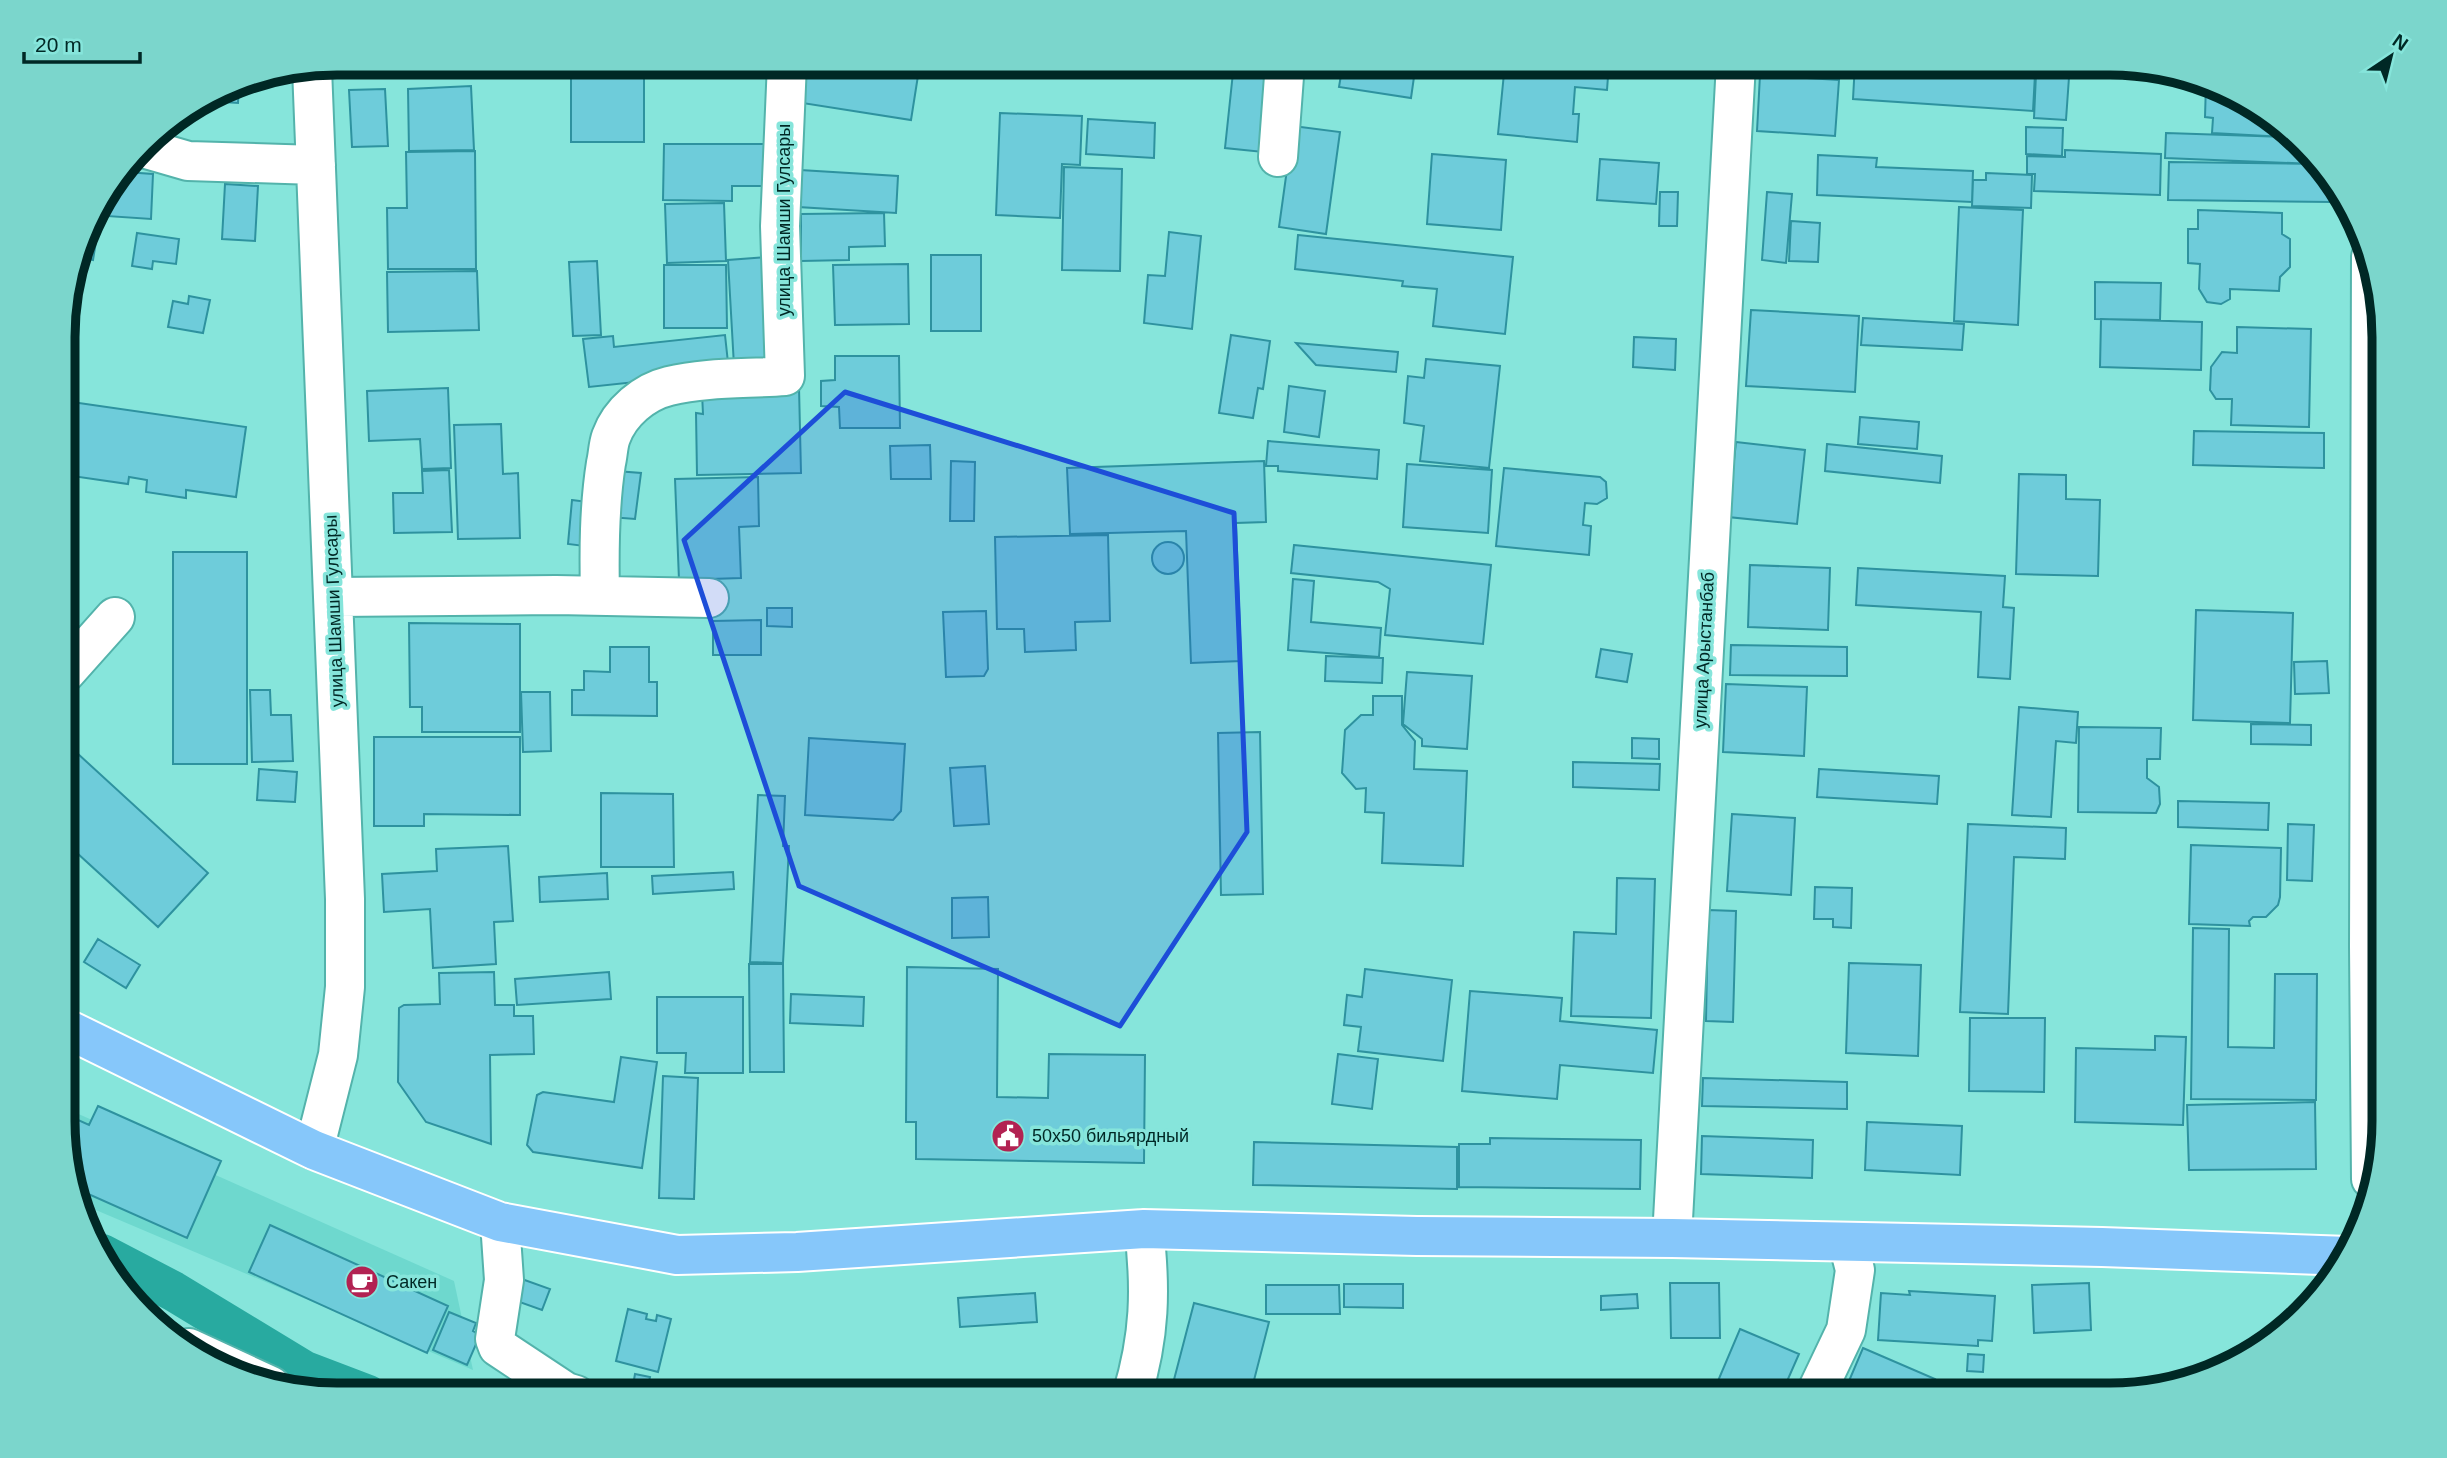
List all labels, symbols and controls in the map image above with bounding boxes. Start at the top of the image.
scale bar [24,21,140,65]
north arrow [2356,21,2426,91]
text: N [2389,30,2412,55]
text: 20 m [35,33,82,56]
street label: улица Шамши Гулсары [774,124,794,316]
street label: улица Шамши Гулсары [321,514,347,708]
street label: улица Арыстанбаб [1690,571,1718,729]
public building icon: 50х50 бильярдный [989,1117,1027,1155]
place label: 50х50 бильярдный [1032,1126,1189,1146]
cafe icon: Сакен [343,1263,381,1301]
place label: Сакен [386,1272,437,1292]

